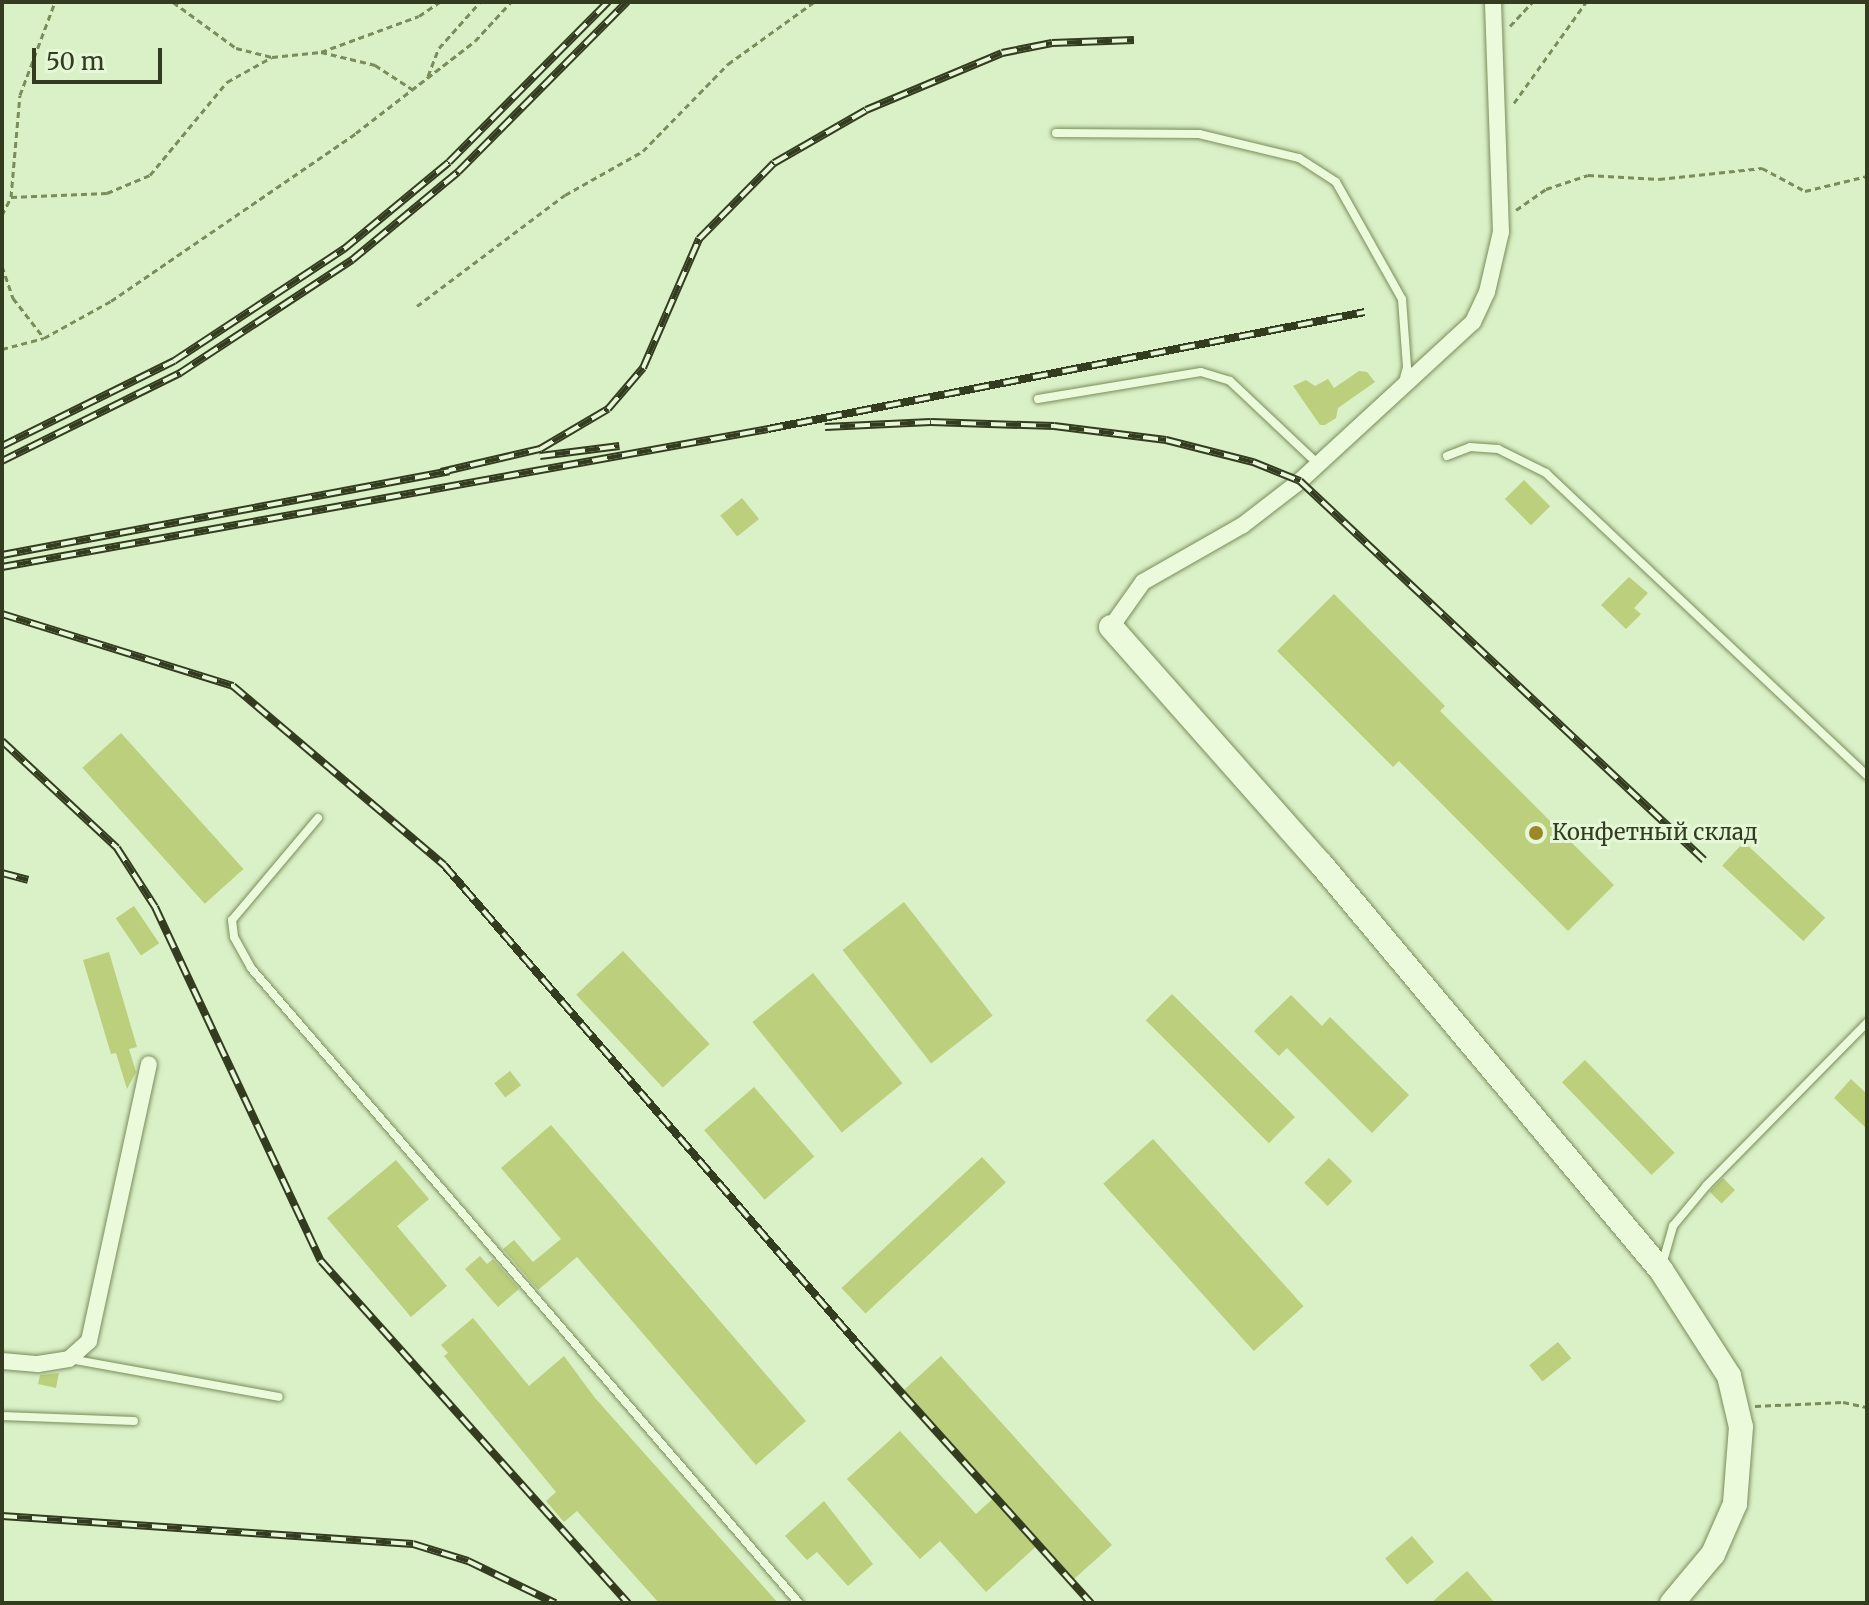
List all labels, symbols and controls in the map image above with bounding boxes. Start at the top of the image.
scale bar [36,32,166,82]
text: 50 m [46,46,105,77]
place label: Конфетный склад [1552,820,1758,846]
marker: Конфетный склад [1527,824,1545,842]

